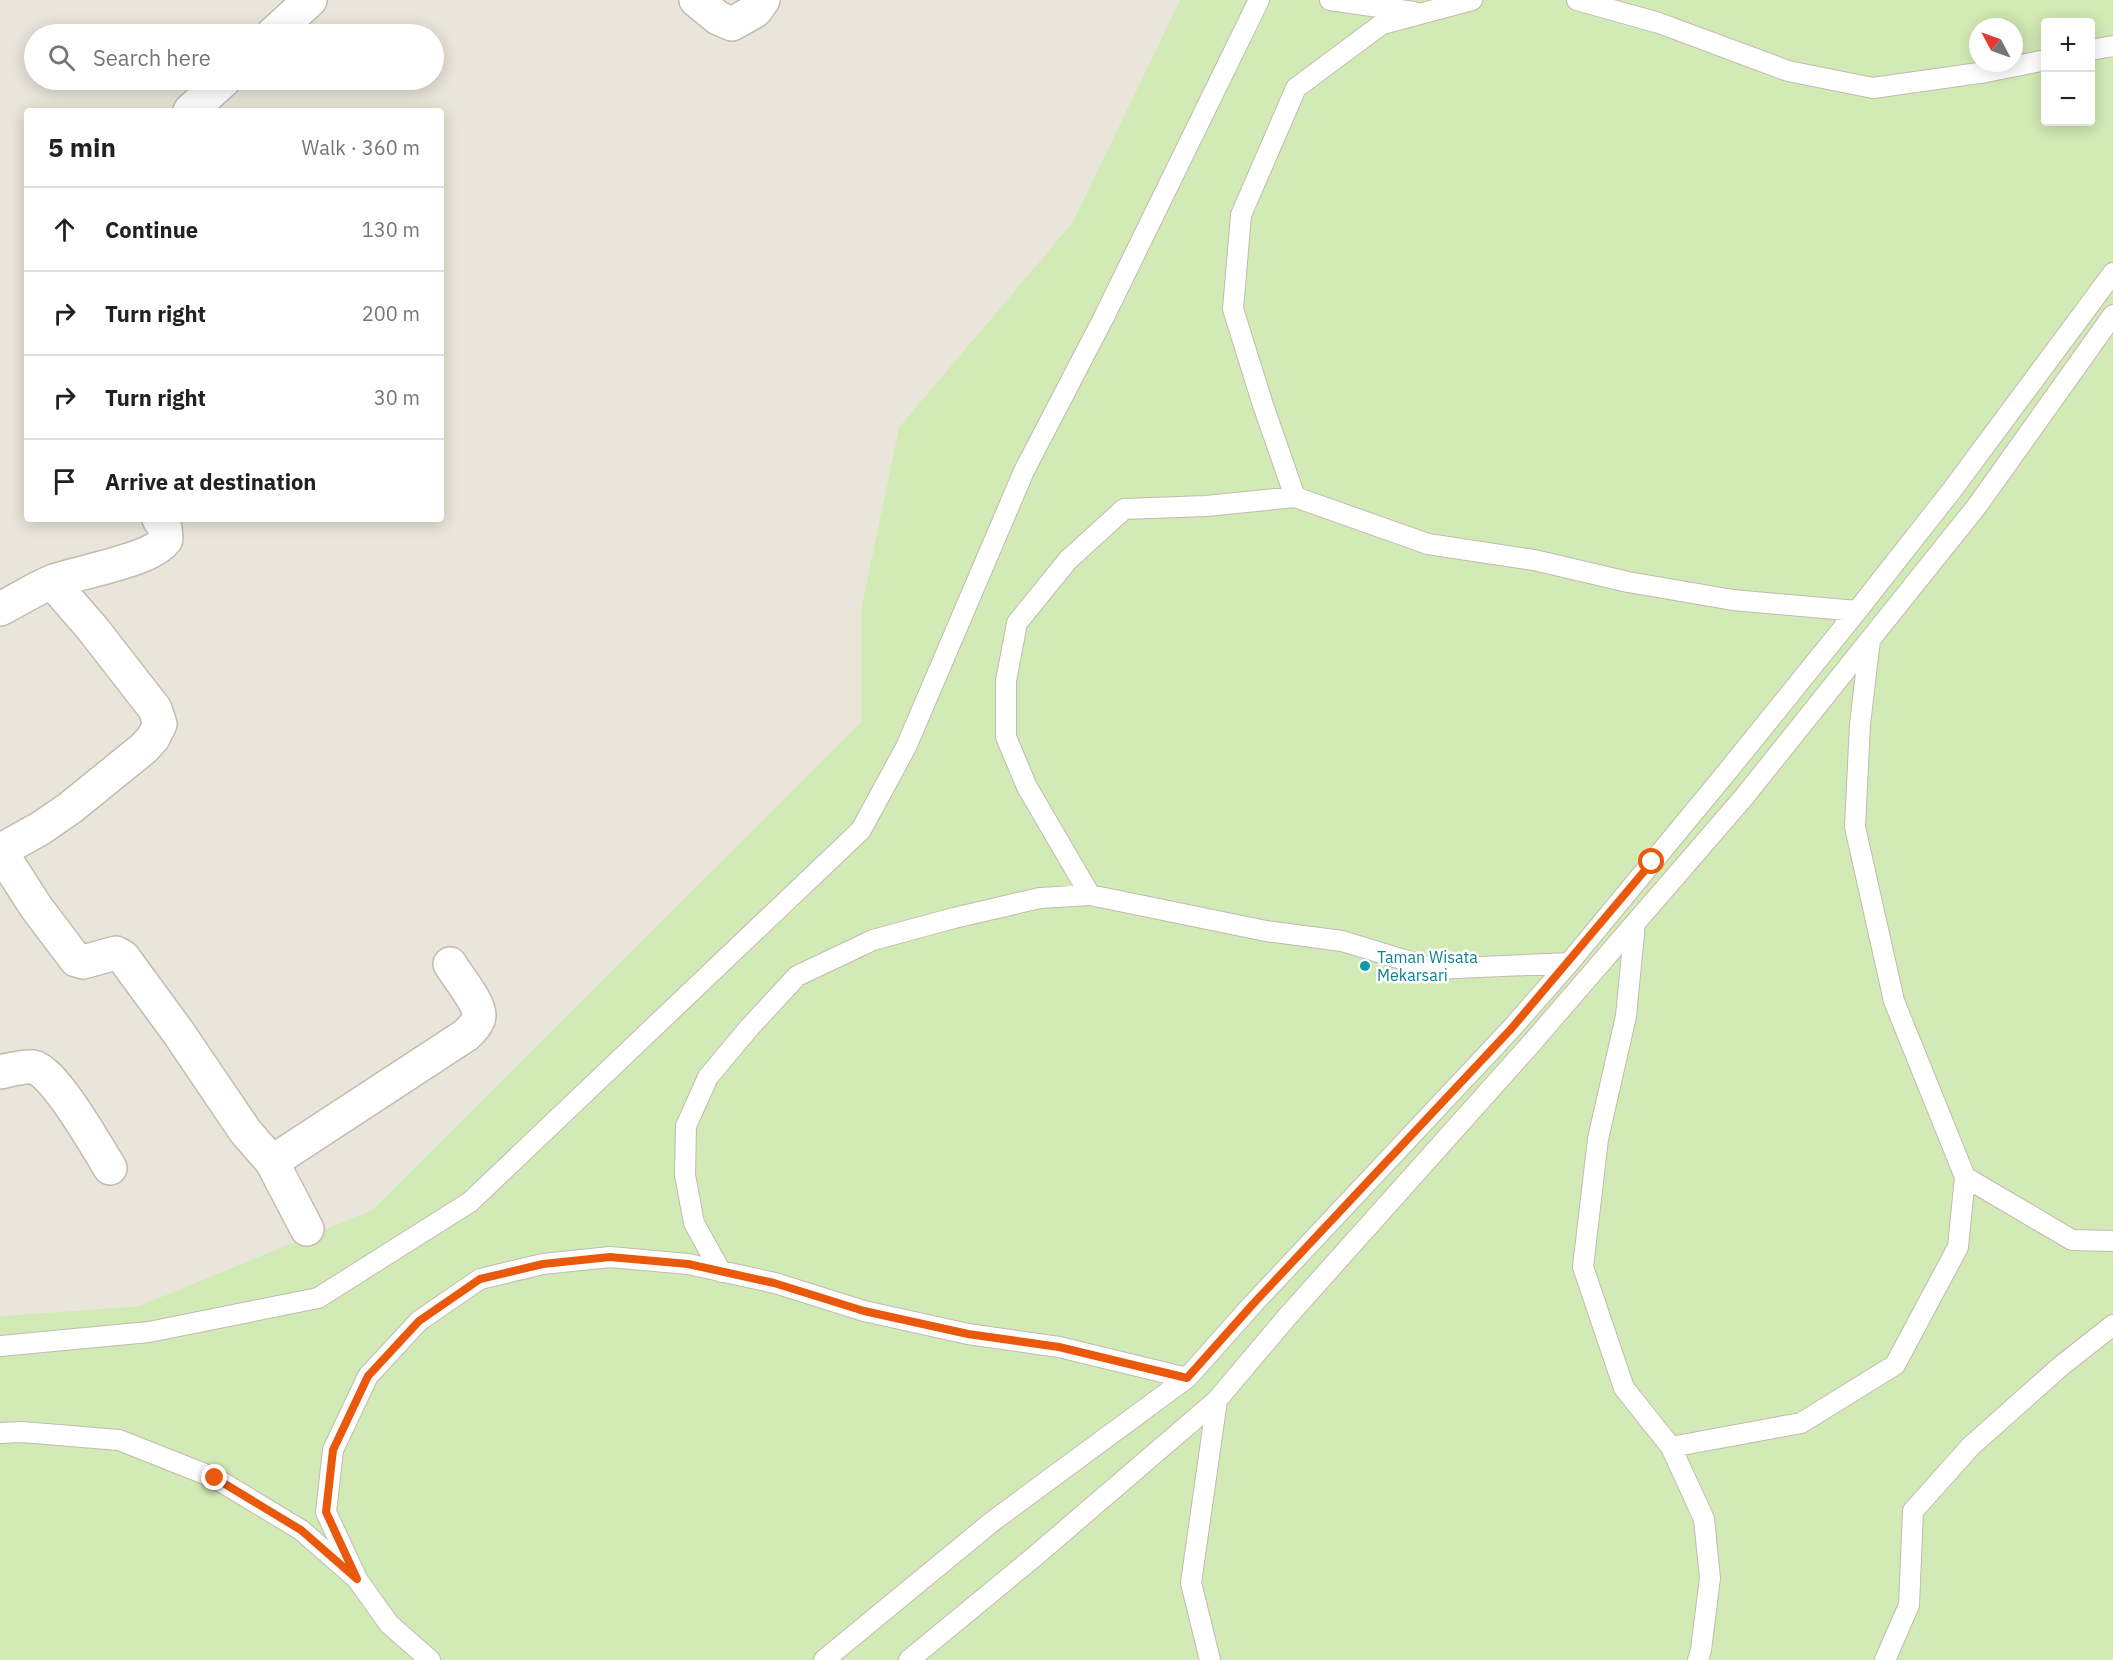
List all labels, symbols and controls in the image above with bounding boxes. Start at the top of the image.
north arrow [1969,18,2023,72]
map controls [2041,18,2095,126]
button: + [2041,18,2095,72]
search box [24,24,444,90]
icon: search [45,41,78,74]
text: Search here [93,43,211,72]
button: − [2041,72,2095,126]
text: 5 min [48,130,116,164]
text: Walk · 360 m [302,134,420,161]
icon: ahead [48,213,81,246]
text: Continue [105,215,198,244]
text: 130 m [362,216,420,243]
icon: right [48,297,81,330]
text: Turn right [105,299,206,328]
text: 200 m [362,300,420,327]
icon: right [48,381,81,414]
text: Turn right [105,383,206,412]
text: 30 m [374,384,420,411]
icon: arrive [48,465,81,498]
text: Arrive at destination [105,467,316,496]
route start [1638,848,1664,874]
place label: Taman Wisata Mekarsari [1377,947,1478,985]
marker: Taman Wisata Mekarsari [1358,959,1372,973]
route end [201,1464,227,1490]

